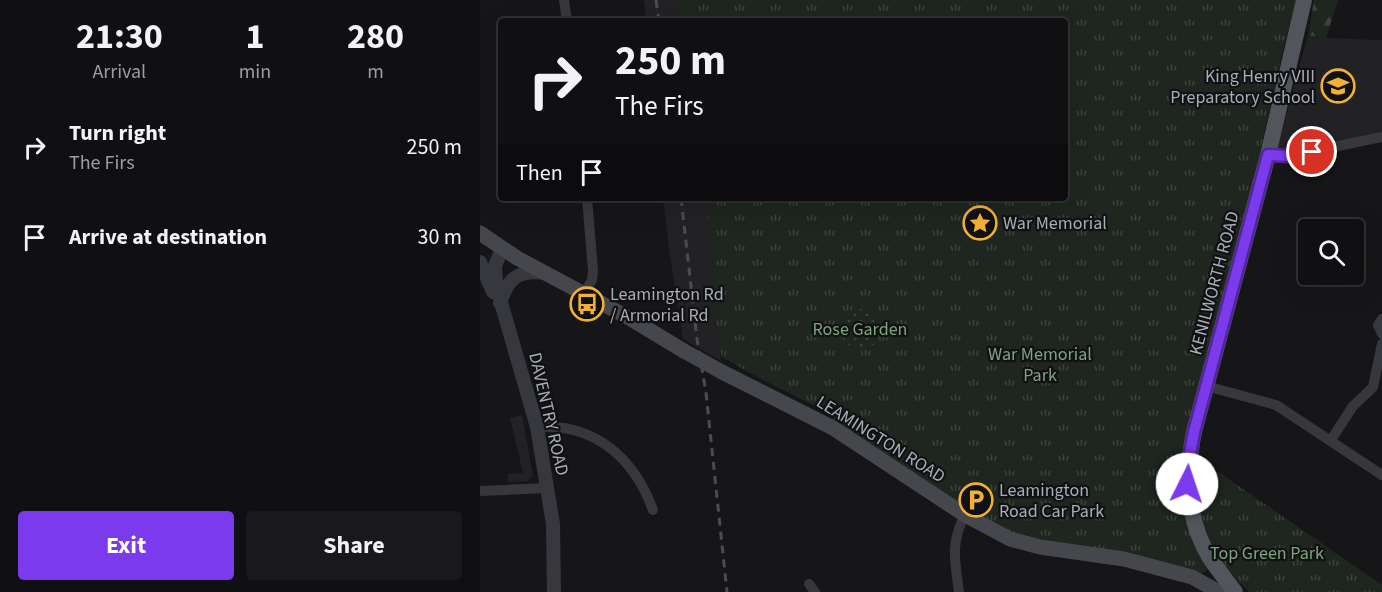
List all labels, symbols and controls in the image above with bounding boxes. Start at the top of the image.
text: 21:30 [76,11,163,62]
text: 1 [245,11,264,62]
text: 280 [347,11,404,62]
text: 250 m [615,31,726,91]
icon: right [516,42,594,120]
text: Arrival [92,58,146,86]
text: min [239,58,271,86]
text: m [367,58,384,86]
place label: King Henry VIII Preparatory School [1170,64,1315,110]
school or university icon: King Henry VIII Preparatory School [1320,68,1356,104]
text: The Firs [615,87,704,126]
text: Turn right [69,117,166,149]
pin [1286,126,1337,177]
icon: right [18,131,51,164]
text: 250 m [407,131,462,163]
icon: arrive [1295,135,1328,168]
text: The Firs [69,149,135,177]
icon: arrive [575,156,608,189]
text: Then [516,157,563,189]
place icon: War Memorial [962,205,998,241]
street label: KENILWORTH ROAD [1183,208,1246,358]
place label: War Memorial [1003,211,1107,236]
map controls [1298,219,1364,285]
button: search [1298,219,1364,285]
icon: arrive [18,221,51,254]
text: Arrive at destination [69,221,267,253]
text: 30 m [417,221,462,253]
place label: Leamington Rd / Armorial Rd [610,282,724,328]
bus stop icon: Leamington Rd / Armorial Rd [569,286,605,322]
park label: Rose Garden [813,317,907,342]
park label: War Memorial Park [988,342,1092,388]
street label: DAVENTRY ROAD [522,350,575,478]
street label: LEAMINGTON ROAD [812,390,950,489]
position arrow [1155,452,1219,516]
place label: Leamington Road Car Park [999,478,1104,524]
parking icon: Leamington Road Car Park [958,482,994,518]
button: Exit [18,511,234,580]
button: Share [246,511,462,580]
park label: Top Green Park [1210,541,1324,566]

